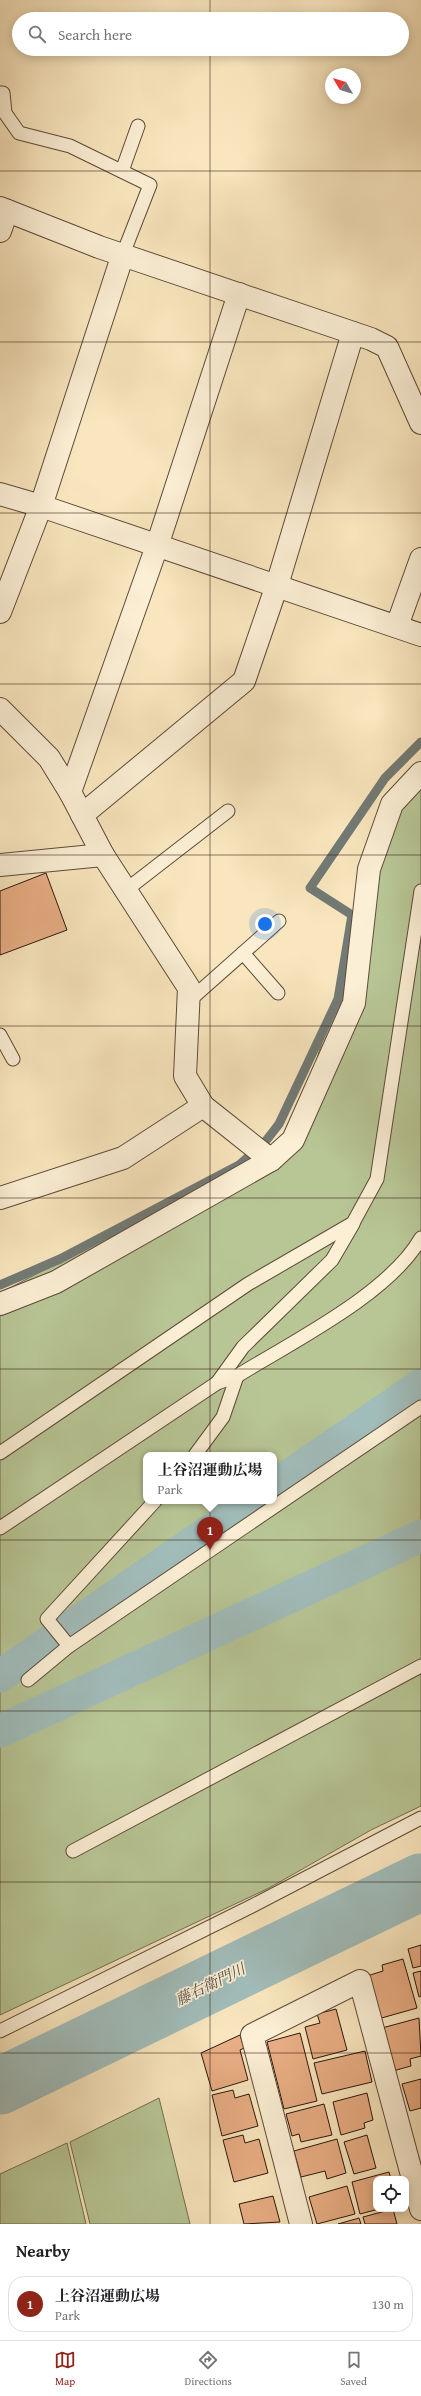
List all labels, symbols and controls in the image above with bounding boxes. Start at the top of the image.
search box [12,12,409,56]
icon: search [26,23,48,45]
text: Search here [58,24,132,45]
north arrow [325,68,361,104]
your location [255,914,275,934]
popup [143,1452,277,1504]
text: 上谷沼運動広場 [157,1459,263,1480]
text: Park [157,1480,183,1499]
pin: 1 [197,1517,223,1550]
water label: 藤右衛門川 [172,1957,250,2010]
map controls [373,2176,409,2212]
button: locate [373,2176,409,2212]
text: Nearby [16,2238,70,2263]
text: 上谷沼運動広場 [55,2285,160,2306]
text: 1 [27,2295,33,2314]
text: 130 m [372,2295,404,2314]
text: Park [55,2306,80,2325]
tab: Map [54,2349,76,2389]
tab: Directions [185,2349,232,2389]
tab: Saved [340,2349,367,2389]

